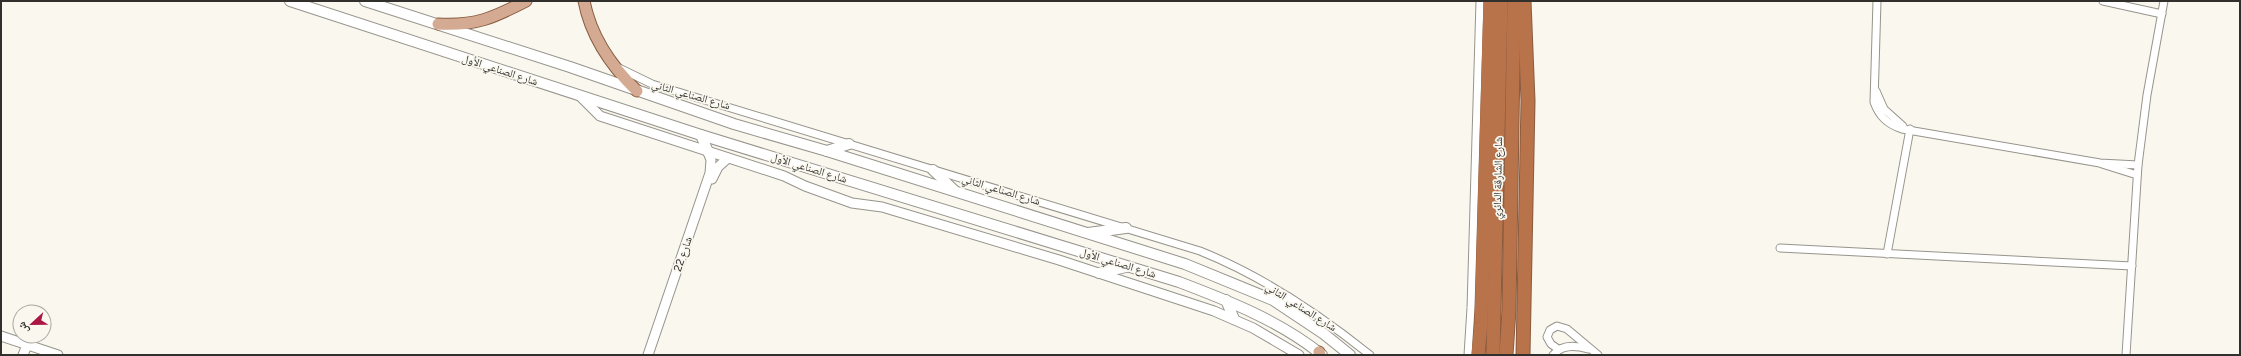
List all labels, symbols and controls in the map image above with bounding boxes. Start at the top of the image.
street label: شارع الصناعي الأول [460,52,540,90]
street label: شارع الصناعي الثاني [650,78,732,114]
street label: شارع الشارقة الدائري [1491,137,1507,219]
street label: شارع الصناعي الأول [769,150,849,187]
street label: شارع الصناعي الثاني [960,172,1042,210]
street label: شارع 22 [671,235,695,273]
street label: شارع الصناعي الأول [1078,245,1158,282]
street label: شارع الصناعي الثاني [1262,280,1339,336]
north arrow [12,304,52,344]
text: ش [15,319,32,335]

